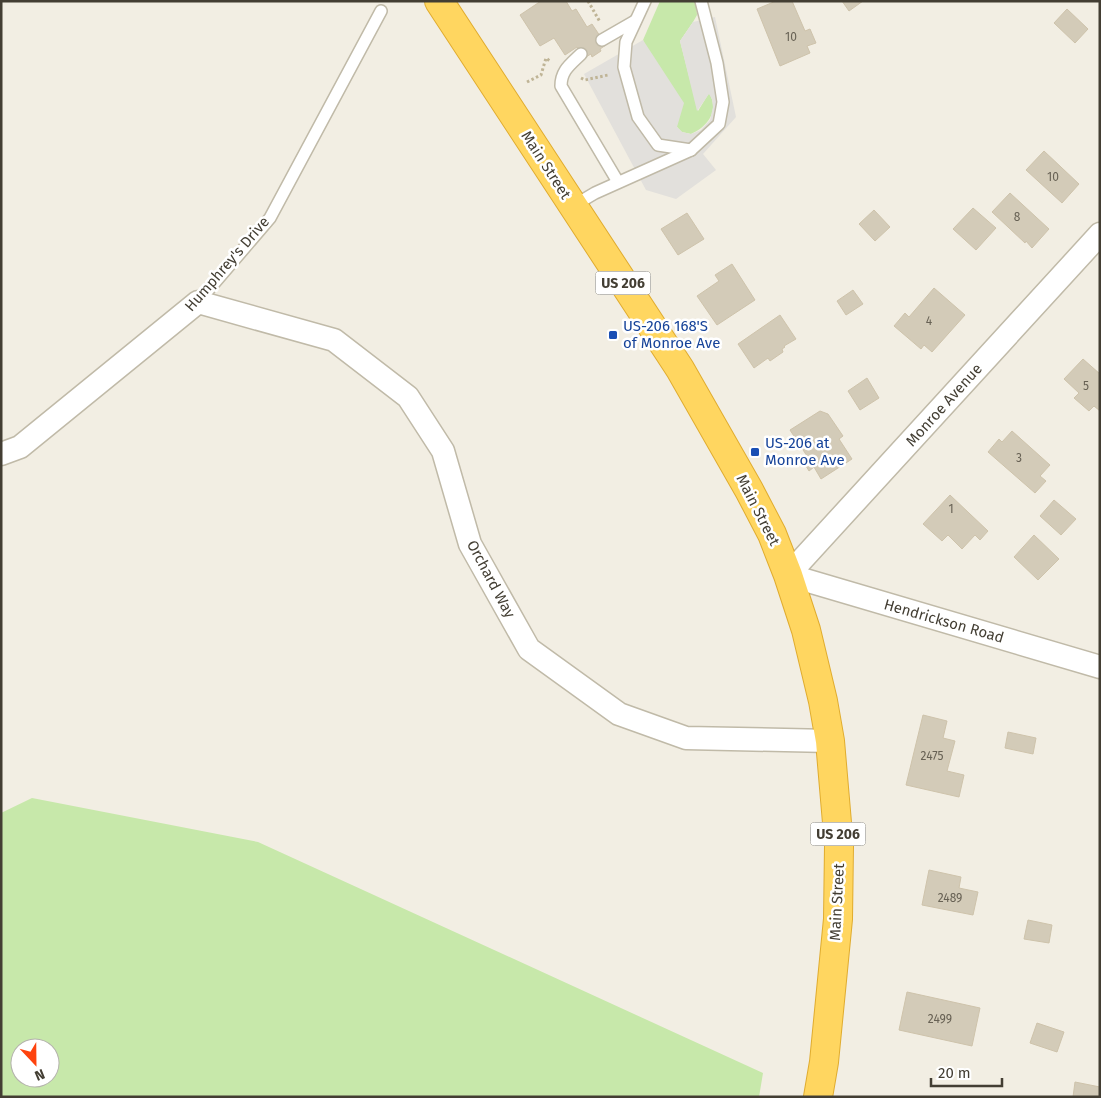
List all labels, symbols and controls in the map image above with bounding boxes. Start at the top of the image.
house number: 10 [785,30,797,44]
street label: Main Street [517,128,575,203]
house number: 10 [1047,170,1059,184]
house number: 8 [1014,210,1021,224]
street label: Humphrey's Drive [181,213,273,315]
road number: US 206 [596,272,650,294]
house number: 4 [926,314,933,328]
place label: US-206 168'S of Monroe Ave [623,317,720,352]
marker: US-206 168'S of Monroe Ave [607,329,619,341]
street label: Monroe Avenue [902,360,986,450]
house number: 5 [1083,379,1089,393]
place label: US-206 at Monroe Ave [765,434,845,469]
marker: US-206 at Monroe Ave [749,446,761,458]
house number: 3 [1016,451,1022,465]
street label: Main Street [732,471,784,549]
house number: 1 [948,502,954,516]
street label: Orchard Way [463,537,519,621]
street label: Hendrickson Road [882,595,1006,647]
house number: 2475 [921,749,943,763]
road number: US 206 [810,822,866,846]
street label: Main Street [826,862,848,941]
house number: 2489 [938,891,962,905]
house number: 2499 [928,1012,952,1026]
north arrow [10,1038,60,1088]
scale bar [931,1056,1002,1088]
text: 20 m [938,1064,971,1082]
text: N [32,1065,47,1084]

